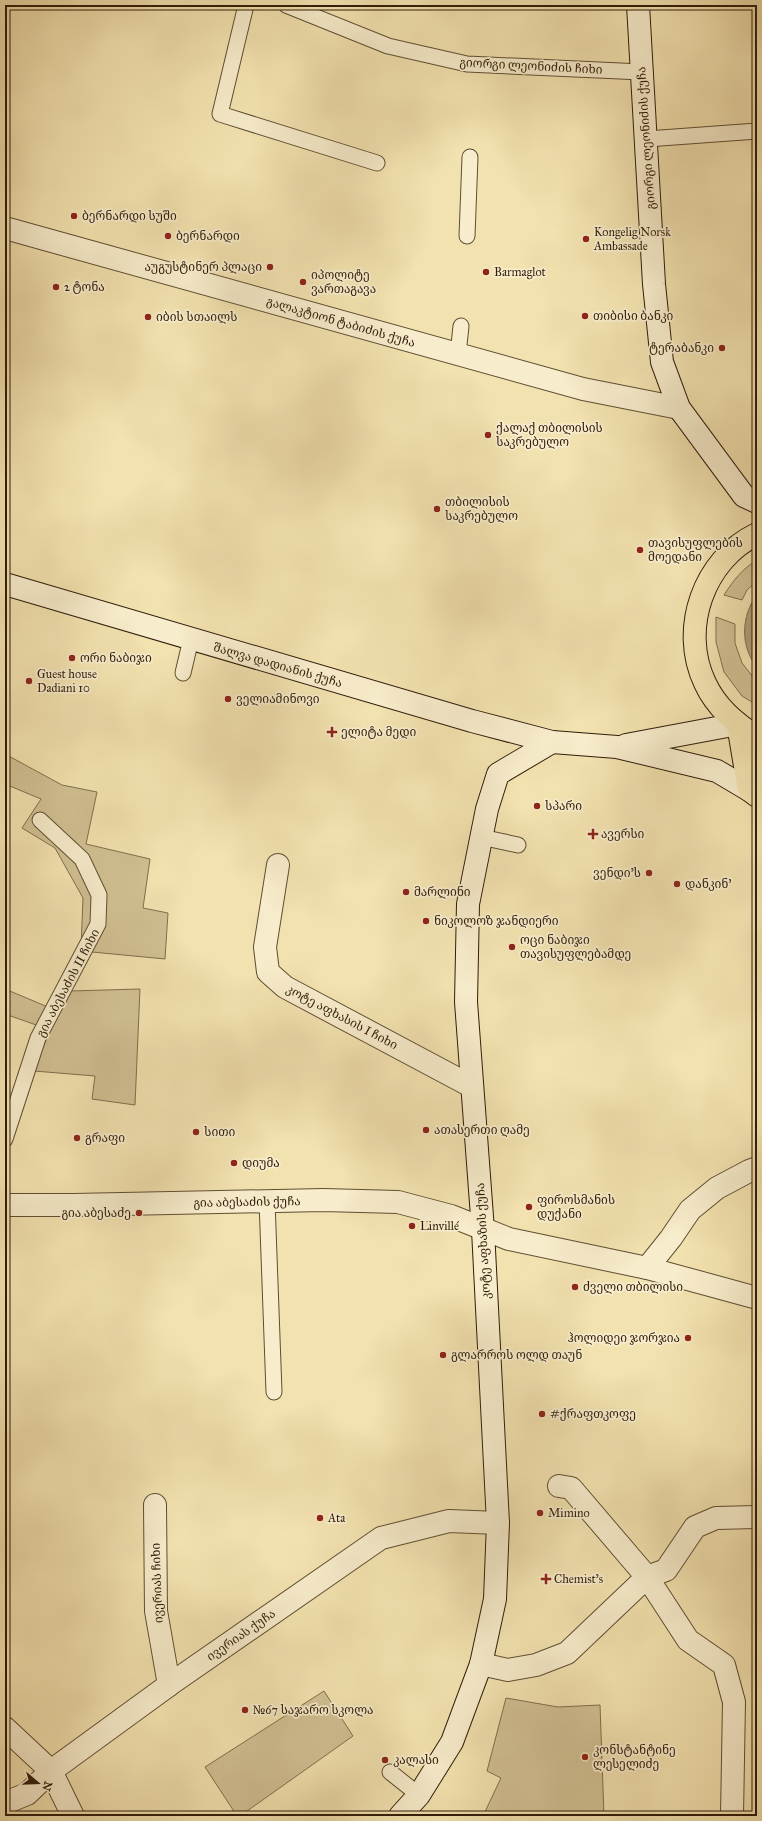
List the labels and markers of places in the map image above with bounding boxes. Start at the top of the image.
place label: ბერნარდი სუში [82,209,177,223]
marker: ბერნარდი სუში [69,211,79,221]
place label: Kongelig Norsk Ambassade [593,225,671,253]
place label: ბერნარდი [176,229,240,243]
marker: ბერნარდი [163,231,173,241]
marker: Kongelig Norsk Ambassade [581,234,591,244]
place label: აუგუსტინერ პლაცი [145,260,262,274]
marker: აუგუსტინერ პლაცი [265,262,275,272]
place label: Barmaglot [494,265,547,280]
marker: Barmaglot [481,267,491,277]
place label: იპოლიტე ვართაგავა [311,268,376,296]
marker: იპოლიტე ვართაგავა [298,277,308,287]
place label: 2 ტონა [64,280,105,294]
marker: 2 ტონა [51,282,61,292]
place label: თიბისი ბანკი [593,309,674,323]
place label: იბის სთაილს [156,310,237,324]
marker: თიბისი ბანკი [580,311,590,321]
marker: იბის სთაილს [143,312,153,322]
place label: ტერაბანკი [649,341,714,355]
marker: ტერაბანკი [717,343,727,353]
place label: ქალაქ თბილისის საკრებულო [496,421,603,449]
marker: ქალაქ თბილისის საკრებულო [483,430,493,440]
place label: თბილისის საკრებულო [445,495,518,523]
marker: თბილისის საკრებულო [432,504,442,514]
place label: თავისუფლების მოედანი [648,536,743,564]
marker: თავისუფლების მოედანი [635,545,645,555]
place label: ორი ნაბიჯი [80,651,152,665]
marker: ორი ნაბიჯი [67,653,77,663]
place label: Guest house Dadiani 10 [37,667,97,695]
marker: Guest house Dadiani 10 [24,676,34,686]
place label: ველიამინოვი [236,692,320,706]
marker: ველიამინოვი [223,694,233,704]
place label: ელიტა მედი [341,725,416,739]
marker: ელიტა მედი [326,726,338,738]
place label: სპარი [545,799,582,813]
marker: სპარი [532,801,542,811]
place label: ავერსი [601,827,645,841]
marker: ავერსი [588,829,598,839]
place label: ვენდი'ს [593,866,641,880]
marker: ვენდი'ს [644,868,654,878]
place label: დანკინ' [685,877,731,891]
marker: დანკინ' [672,879,682,889]
place label: მარლინი [414,885,471,899]
marker: მარლინი [401,887,411,897]
place label: ნიკოლოზ ჯანდიერი [434,914,559,928]
marker: ნიკოლოზ ჯანდიერი [421,916,431,926]
place label: ოცი ნაბიჯი თავისუფლებამდე [520,933,631,961]
marker: ოცი ნაბიჯი თავისუფლებამდე [507,942,517,952]
place label: ათასერთი ღამე [434,1123,530,1137]
place label: სითი [204,1125,235,1139]
marker: ათასერთი ღამე [421,1125,431,1135]
marker: სითი [191,1127,201,1137]
place label: გრაფი [85,1131,125,1145]
marker: გრაფი [72,1133,82,1143]
place label: დიუმა [242,1156,280,1170]
marker: დიუმა [229,1158,239,1168]
place label: ფიროსმანის დუქანი [537,1193,615,1221]
marker: ფიროსმანის დუქანი [524,1202,534,1212]
place label: გია აბესაძე [61,1206,131,1220]
marker: გია აბესაძე [134,1208,144,1218]
place label: Linvillé [420,1219,459,1233]
marker: Linvillé [407,1221,417,1231]
place label: ძველი თბილისი [583,1280,683,1294]
marker: ძველი თბილისი [570,1282,580,1292]
place label: ჰოლიდეი ჯორჯია [568,1331,680,1345]
marker: ჰოლიდეი ჯორჯია [683,1333,693,1343]
place label: გლარროს ოლდ თაუნ [451,1348,582,1362]
marker: გლარროს ოლდ თაუნ [438,1350,448,1360]
place label: #ქრაფთკოფე [550,1407,636,1421]
marker: #ქრაფთკოფე [537,1409,547,1419]
place label: Mimino [548,1506,590,1520]
marker: Mimino [535,1508,545,1518]
place label: Ata [327,1511,346,1525]
marker: Ata [315,1513,325,1523]
place label: Chemist's [554,1572,603,1586]
marker: Chemist's [541,1574,551,1584]
place label: №67 საჯარო სკოლა [253,1703,373,1717]
marker: №67 საჯარო სკოლა [240,1705,250,1715]
place label: კონსტანტინე ლესელიძე [593,1743,676,1771]
marker: კონსტანტინე ლესელიძე [580,1752,590,1762]
place label: კალასი [393,1753,439,1767]
marker: კალასი [380,1755,390,1765]

